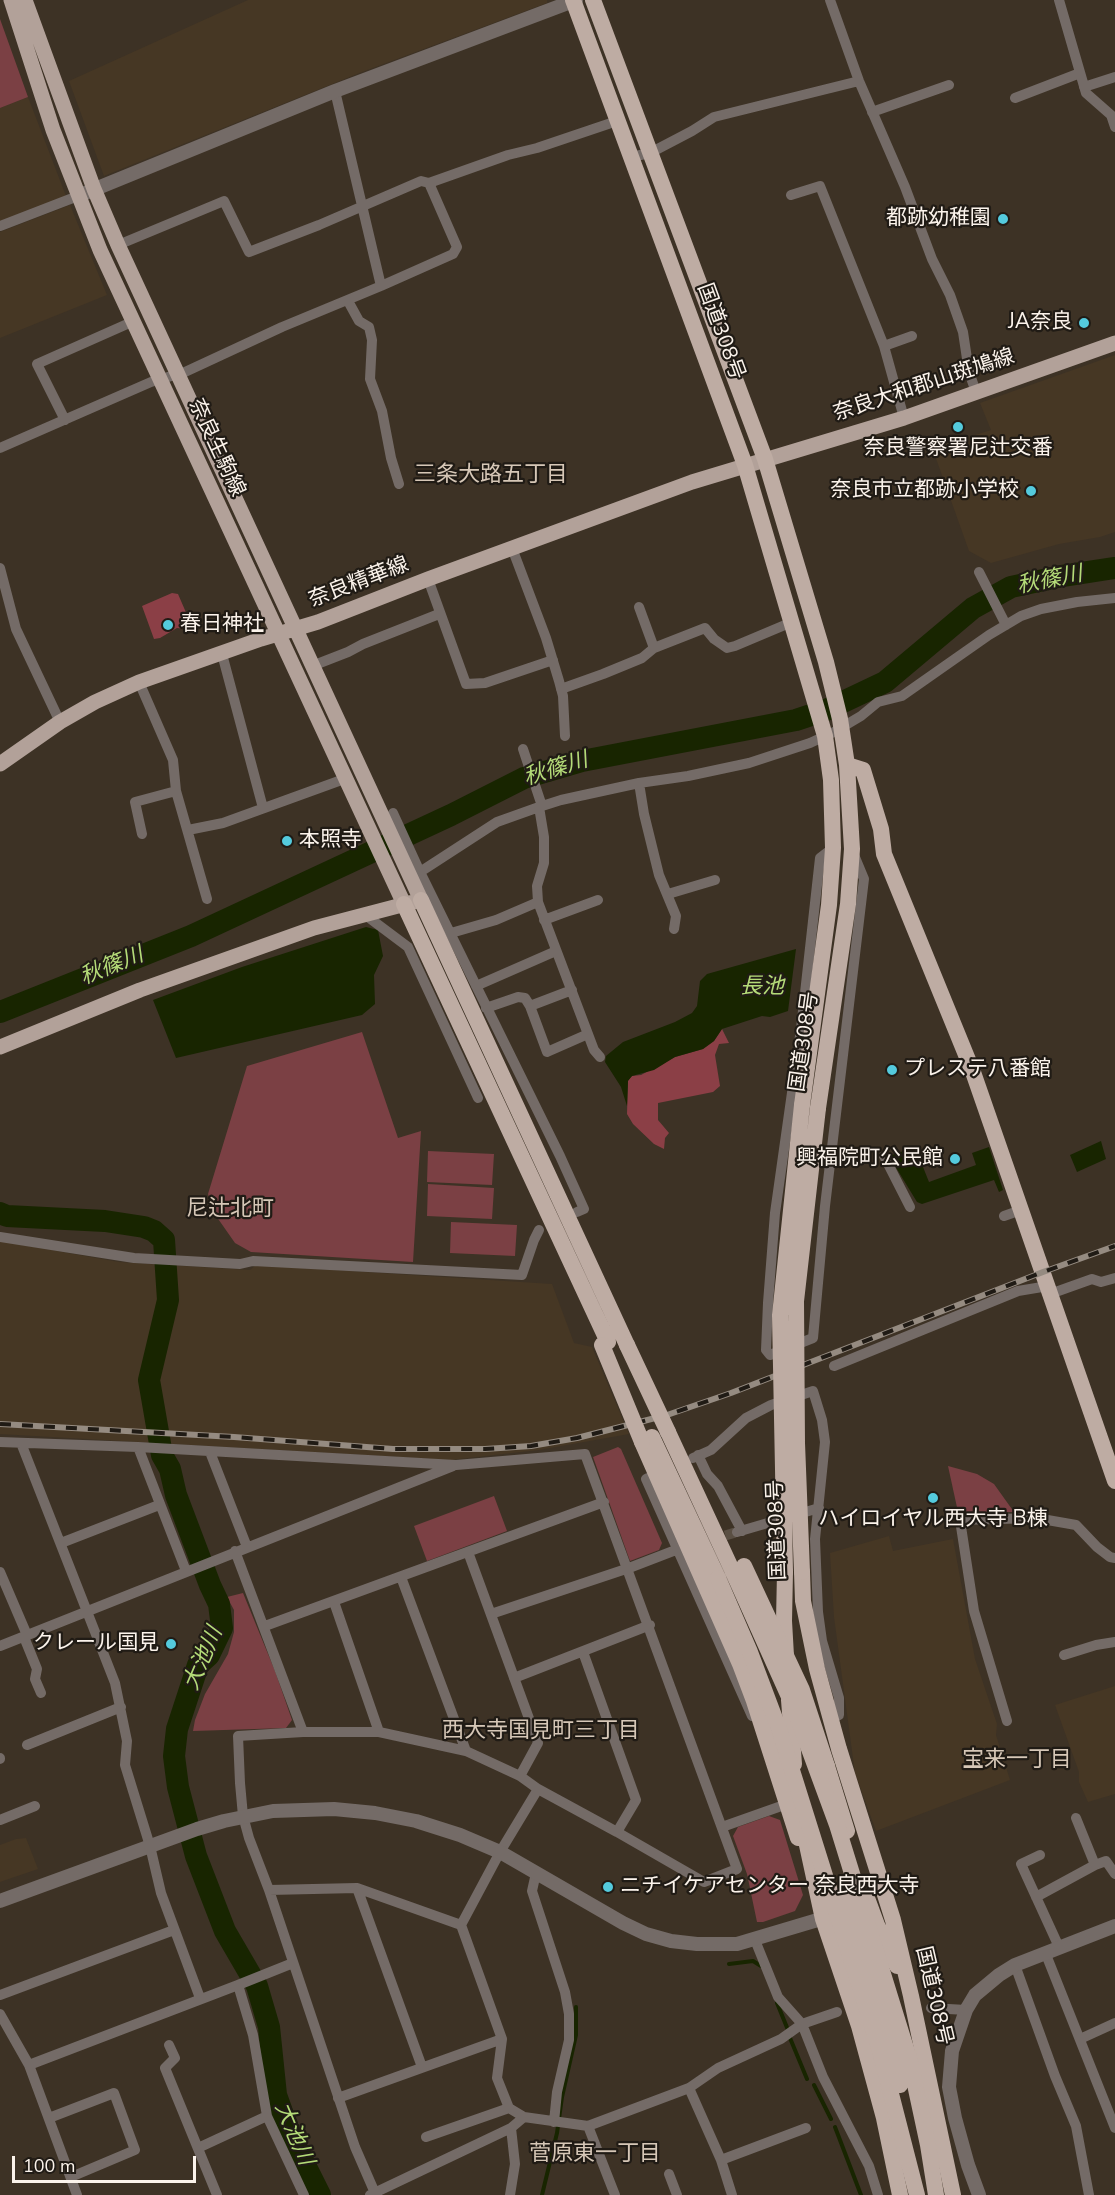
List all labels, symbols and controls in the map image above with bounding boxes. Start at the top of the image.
place label: 都跡幼稚園 [886,206,991,232]
marker: 都跡幼稚園 [996,212,1010,226]
street label: 国道308号 [691,280,749,384]
place label: JA奈良 [1008,310,1072,336]
marker: JA奈良 [1077,316,1091,330]
street label: 奈良大和郡山斑鳩線 [830,345,1018,427]
street label: 奈良生駒線 [182,395,250,501]
marker: 奈良警察署尼辻交番 [951,420,965,434]
place label: 奈良警察署尼辻交番 [864,436,1052,462]
district label: 三条大路五丁目 [414,463,568,489]
place label: 奈良市立都跡小学校 [830,478,1019,504]
marker: 奈良市立都跡小学校 [1024,484,1038,498]
street label: 奈良精華線 [305,552,413,614]
water label: 秋篠川 [1015,562,1085,600]
place label: 春日神社 [180,612,264,638]
marker: 春日神社 [161,618,175,632]
water label: 秋篠川 [521,748,591,792]
place label: 本照寺 [299,828,362,854]
marker: 本照寺 [280,834,294,848]
water label: 秋篠川 [76,942,148,992]
water label: 長池 [740,975,784,1001]
street label: 国道308号 [786,990,824,1094]
place label: プレステ八番館 [904,1057,1051,1083]
marker: プレステ八番館 [885,1063,899,1077]
place label: 興福院町公民館 [796,1146,943,1172]
marker: 興福院町公民館 [948,1152,962,1166]
district label: 尼辻北町 [186,1197,274,1223]
street label: 国道308号 [764,1479,792,1581]
marker: ハイロイヤル西大寺 B棟 [926,1491,940,1505]
place label: ハイロイヤル西大寺 B棟 [818,1507,1048,1533]
water label: 大池川 [179,1623,229,1695]
place label: クレール国見 [33,1631,159,1657]
marker: クレール国見 [164,1637,178,1651]
district label: 西大寺国見町三丁目 [442,1719,640,1745]
district label: 宝来一丁目 [962,1748,1072,1774]
place label: ニチイケアセンター 奈良西大寺 [620,1874,919,1900]
marker: ニチイケアセンター 奈良西大寺 [601,1880,615,1894]
street label: 国道308号 [909,1944,957,2048]
water label: 大池川 [268,2098,318,2170]
district label: 菅原東一丁目 [529,2142,661,2168]
scale bar [15,2144,200,2182]
text: 100 m [23,2154,75,2178]

